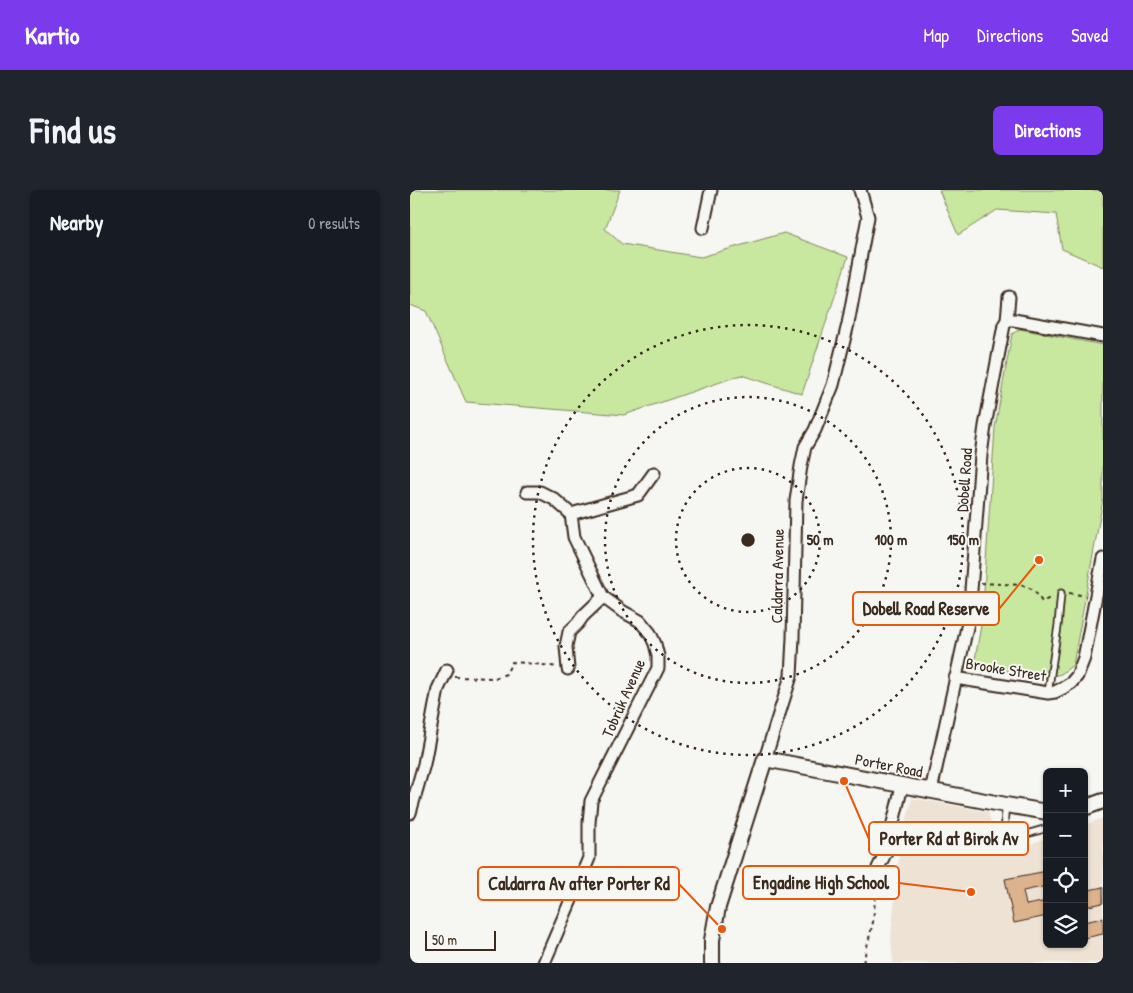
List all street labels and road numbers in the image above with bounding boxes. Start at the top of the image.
street label: Dobell Road [951,447,977,513]
street label: Caldarra Avenue [765,528,789,624]
street label: Brooke Street [964,652,1048,686]
street label: Tobruk Avenue [596,655,650,741]
street label: Porter Road [853,748,925,782]

